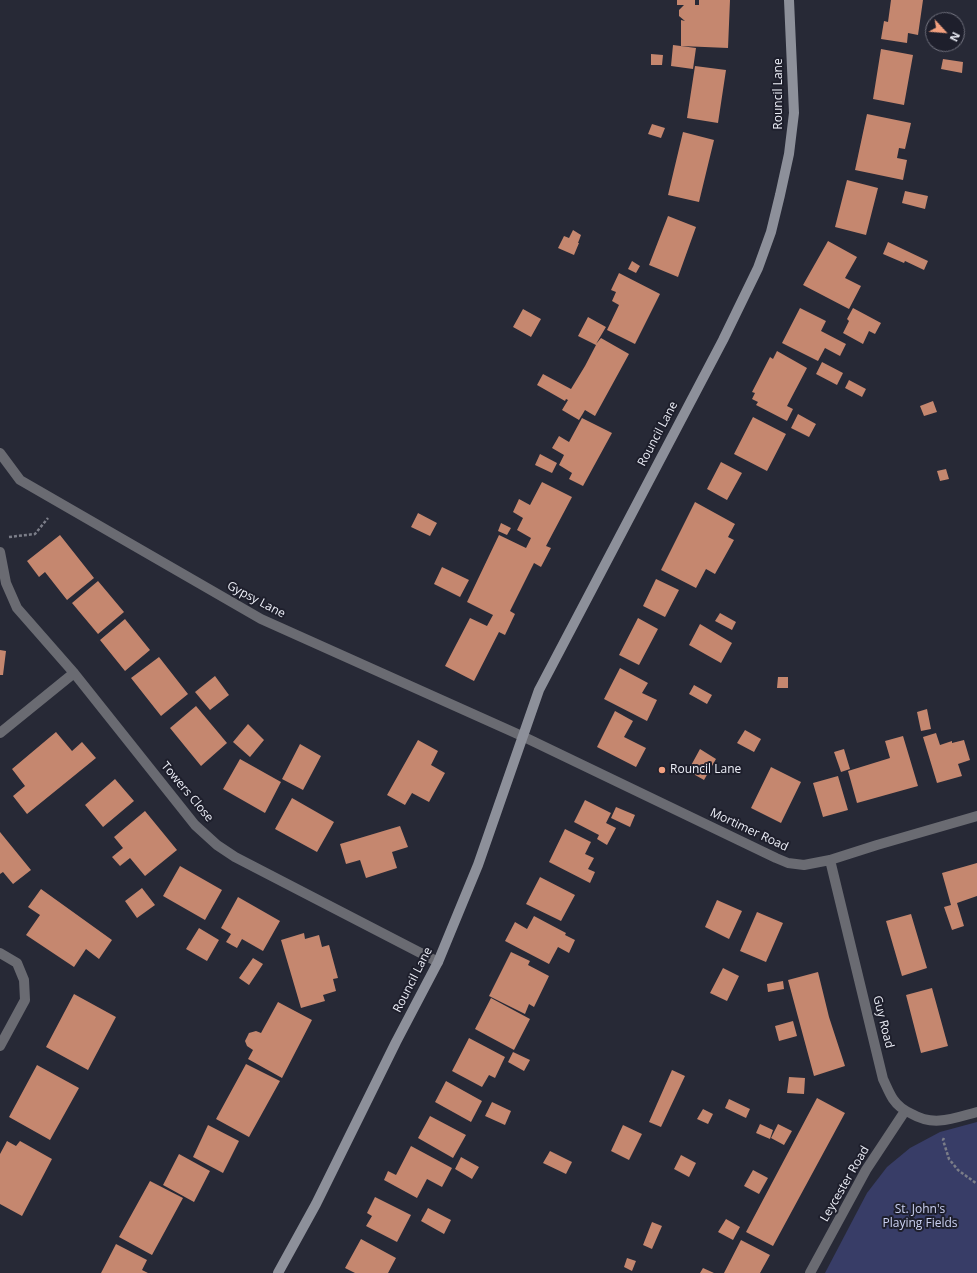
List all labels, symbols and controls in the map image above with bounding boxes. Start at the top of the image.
north arrow [925,12,965,52]
text: N [947,30,964,44]
street label: Rouncil Lane [772,58,786,130]
street label: Rouncil Lane [635,399,681,469]
street label: Gypsy Lane [224,579,288,621]
street label: Towers Close [158,759,216,825]
place label: Rouncil Lane [670,763,741,777]
marker: Rouncil Lane [657,765,667,775]
street label: Mortimer Road [708,806,790,854]
street label: Rouncil Lane [390,945,436,1015]
street label: Guy Road [870,994,896,1050]
street label: Leycester Road [818,1144,872,1224]
park label: St. John's Playing Fields [882,1203,958,1231]

